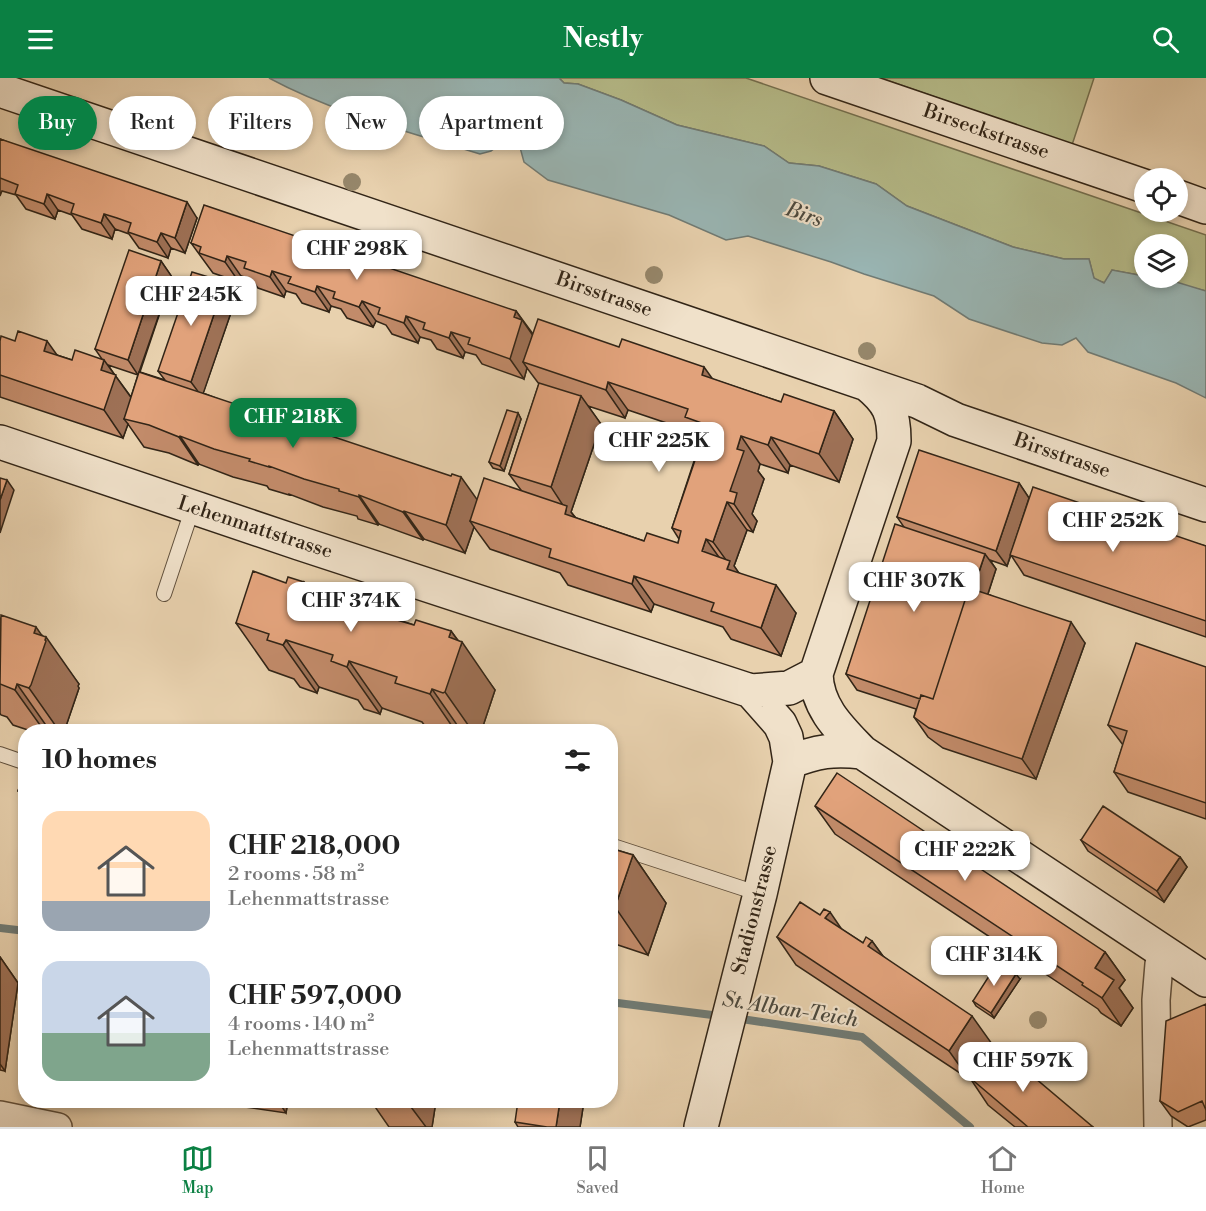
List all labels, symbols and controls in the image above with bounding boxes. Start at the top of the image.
text: Nestly [563,22,643,56]
icon: menu [24,23,57,56]
icon: search [1149,23,1182,56]
chip: Buy [18,96,97,150]
chip: Rent [109,96,196,150]
chip: Filters [208,96,313,150]
chip: New [325,96,407,150]
chip: Apartment [419,96,564,150]
street label: Birseckstrasse [919,98,1052,165]
map controls [1134,168,1188,288]
button: locate [1134,168,1188,222]
water label: Birs [781,196,826,233]
pin: CHF 298K [295,230,419,281]
button: layers [1134,234,1188,288]
text: CHF 298K [306,237,408,262]
street label: Birsstrasse [552,267,656,323]
pin: CHF 245K [129,276,253,327]
text: CHF 245K [140,283,242,308]
pin: CHF 218K [231,398,355,449]
text: CHF 218K [243,405,343,430]
pin: CHF 225K [597,422,721,473]
street label: Birsstrasse [1010,428,1114,484]
text: CHF 225K [608,429,710,454]
street label: Lehenmattstrasse [174,491,336,565]
pin: CHF 252K [1051,502,1175,553]
text: CHF 252K [1062,509,1164,534]
pin: CHF 307K [852,562,976,613]
text: CHF 307K [863,569,965,594]
pin: CHF 374K [289,582,413,633]
text: CHF 374K [301,589,401,614]
text: 10 homes [42,744,157,776]
icon: filters [561,744,594,777]
text: CHF 218,000 [228,830,400,862]
pin: CHF 222K [903,831,1027,882]
icon: home [90,835,162,907]
text: CHF 222K [914,838,1016,863]
street label: Stadionstrasse [727,843,783,977]
text: 2 rooms · 58 m² [228,862,364,887]
text: Lehenmattstrasse [228,887,389,912]
pin: CHF 314K [932,936,1056,987]
text: CHF 314K [945,943,1043,968]
text: CHF 597,000 [228,980,402,1012]
icon: home [90,985,162,1057]
water label: St. Alban-Teich [720,986,860,1034]
text: 4 rooms · 140 m² [228,1012,374,1037]
text: Lehenmattstrasse [228,1037,389,1062]
pin: CHF 597K [961,1042,1085,1093]
text: CHF 597K [972,1049,1074,1074]
tab: Map [181,1142,214,1198]
tab: Saved [577,1142,619,1198]
tab: Home [981,1142,1025,1198]

